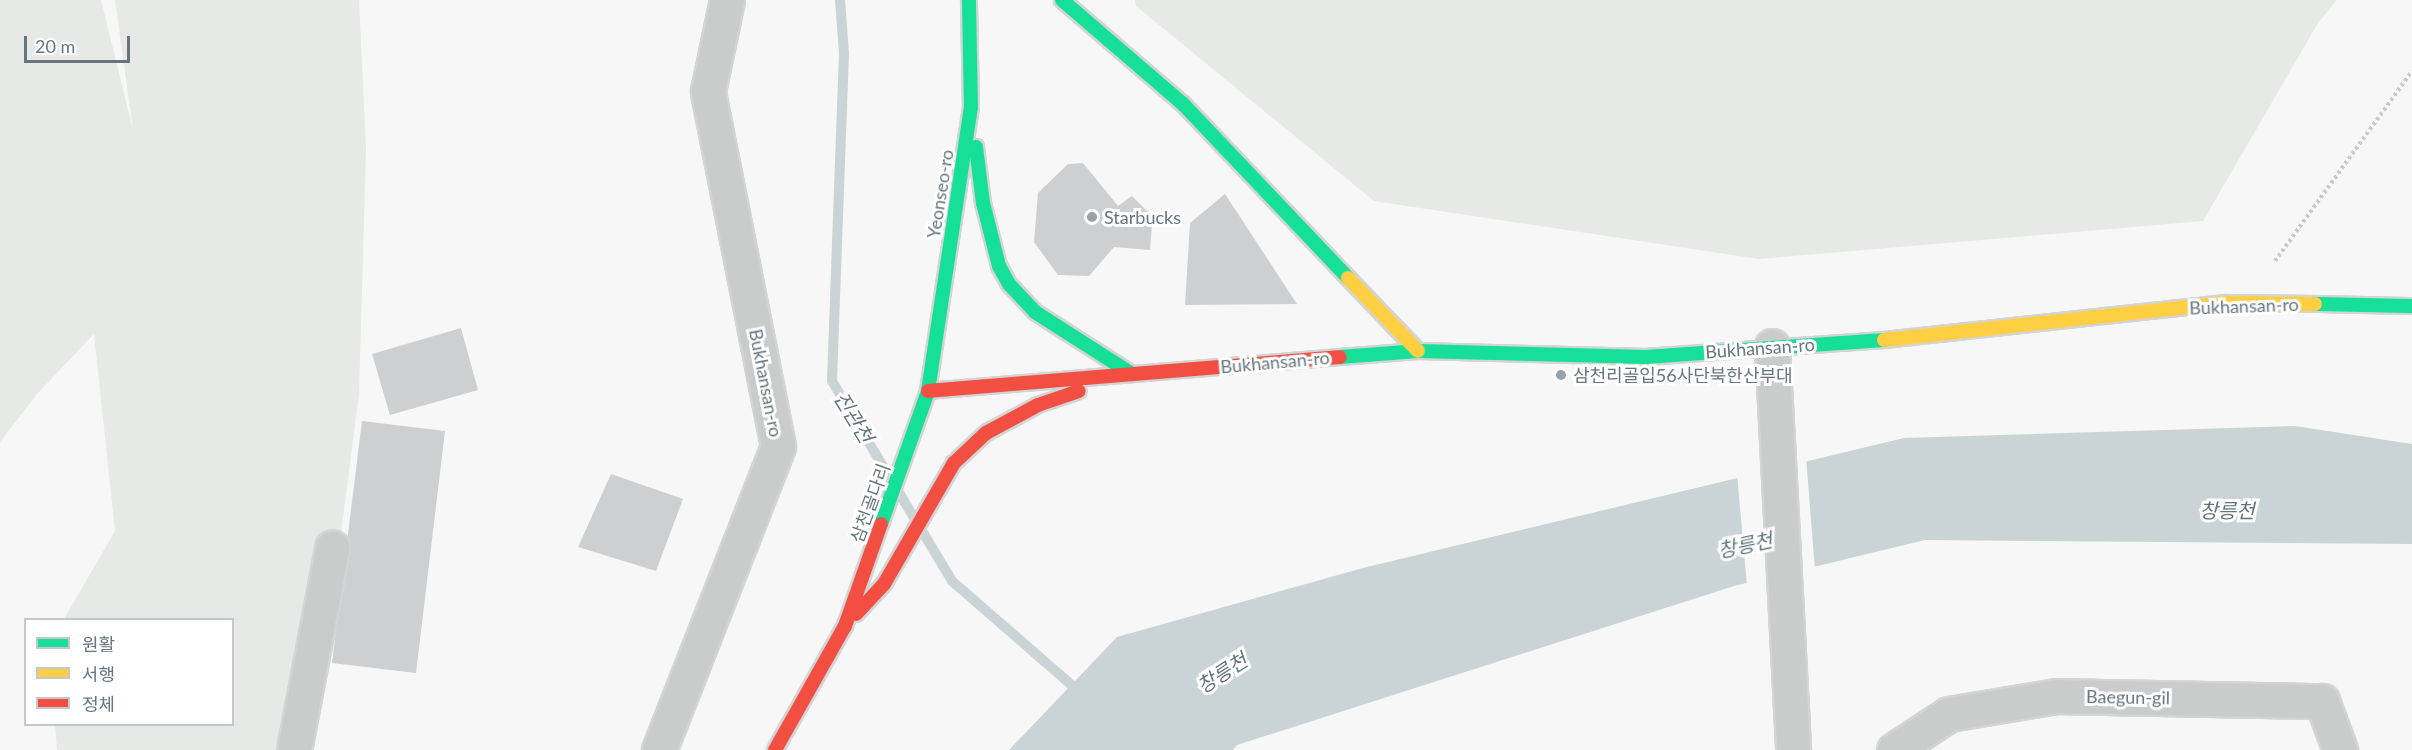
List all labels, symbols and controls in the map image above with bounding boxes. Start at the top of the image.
scale bar [27,24,134,62]
text: 20 m [35,35,75,57]
street label: Yeonseo-ro [922,148,958,240]
place label: Starbucks [1104,206,1181,228]
marker: Starbucks [1085,210,1099,224]
street label: Bukhansan-ro [2189,293,2299,319]
street label: Bukhansan-ro [745,327,787,439]
street label: Bukhansan-ro [1705,333,1815,363]
street label: Bukhansan-ro [1220,346,1330,378]
place label: 삼천리골입56사단북한산부대 [1573,364,1793,386]
marker: 삼천리골입56사단북한산부대 [1554,368,1568,382]
water label: 진관천 [829,387,879,447]
street label: 삼천골다리 [846,460,894,546]
water label: 창릉천 [2199,498,2255,522]
water label: 창릉천 [1716,528,1774,562]
legend [24,618,234,726]
text: 원활 [82,633,115,655]
water label: 창릉천 [1192,648,1252,698]
text: 서행 [82,663,115,685]
street label: Baegun-gil [2086,685,2170,709]
text: 정체 [82,693,115,715]

